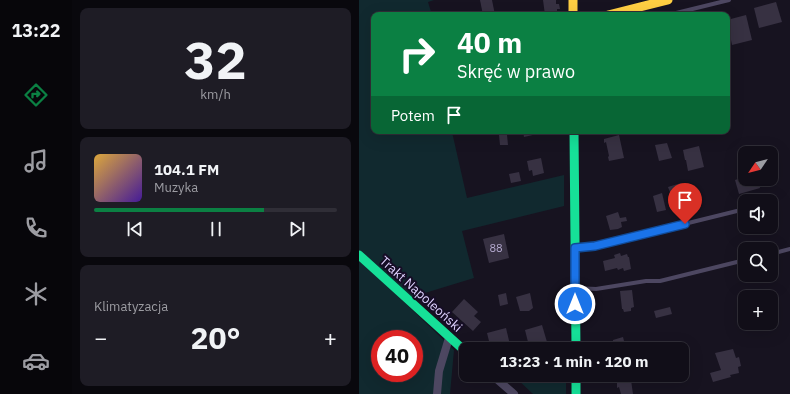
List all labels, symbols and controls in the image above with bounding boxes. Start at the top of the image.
text: 13:22 [11,19,61,42]
text: 40 m [457,24,522,61]
text: 32 [184,26,247,93]
icon: right [391,28,443,80]
text: Skręć w prawo [457,60,575,83]
icon: directions [22,81,50,109]
text: km/h [200,86,231,103]
icon: arrive [443,104,465,126]
text: Potem [391,106,435,125]
north arrow [738,146,778,186]
map controls [738,146,778,330]
icon: music [22,147,50,175]
text: 104.1 FM [154,160,219,179]
text: Muzyka [154,179,198,196]
pin [668,183,702,224]
icon: arrive [674,189,696,211]
button: sound [738,194,778,234]
icon: phone [22,214,50,242]
icon: previous [124,218,146,240]
icon: pause [205,218,227,240]
icon: next [286,218,308,240]
house number: 88 [489,241,503,255]
button: search [738,242,778,282]
street label: Trakt Napoleoński [376,252,466,336]
icon: climate [22,280,50,308]
position arrow [554,283,596,325]
button: + [738,290,778,330]
text: Klimatyzacja [94,298,168,315]
text: 20° [190,318,241,357]
text: − [94,323,107,352]
text: + [324,323,337,352]
speed limit sign: 40 [371,330,423,382]
icon: car [22,347,50,375]
text: 13:23 · 1 min · 120 m [500,352,648,371]

